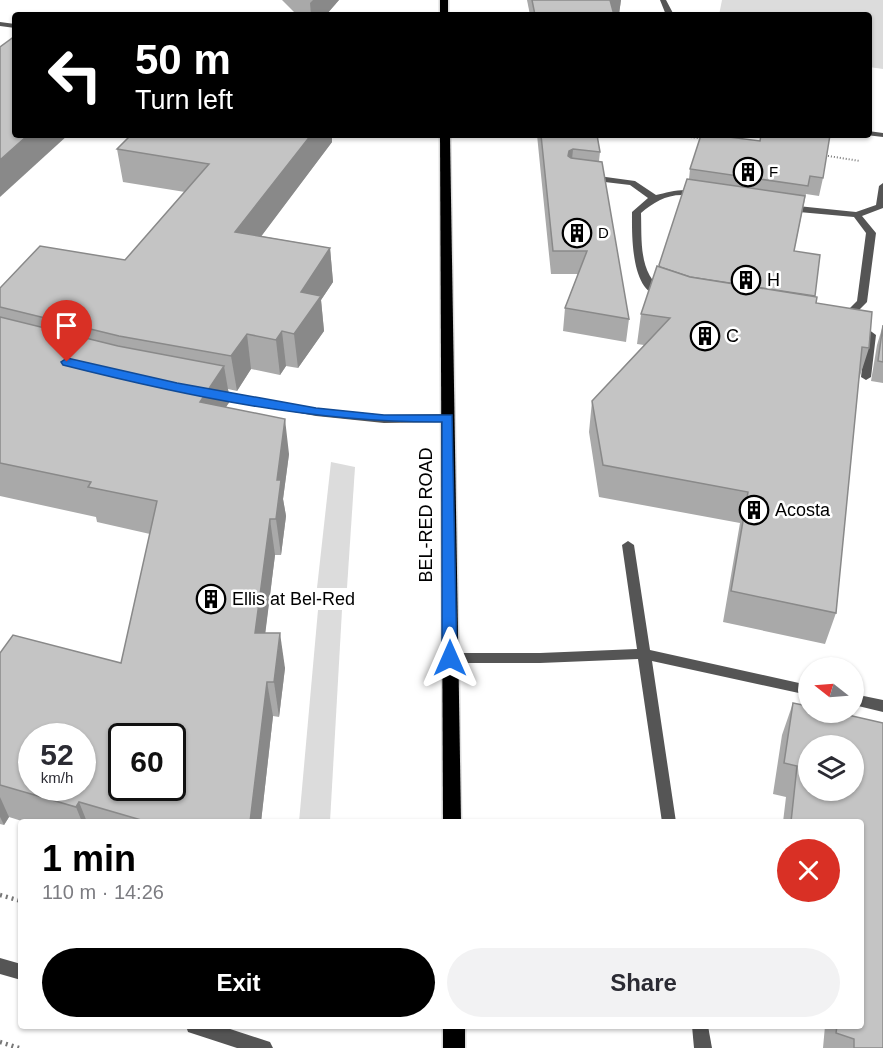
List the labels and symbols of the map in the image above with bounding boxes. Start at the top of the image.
building icon: F [732,156,764,188]
place label: F [769,163,778,180]
building icon: D [561,217,593,249]
place label: D [598,224,609,241]
building icon: H [730,264,762,296]
place label: H [767,270,780,290]
pin [41,300,92,362]
building icon: C [689,320,721,352]
place label: C [726,326,739,346]
street label: BEL-RED ROAD [416,447,436,583]
building icon: Acosta [738,494,770,526]
place label: Acosta [775,500,831,520]
building icon: Ellis at Bel-Red [195,583,227,615]
place label: Ellis at Bel-Red [232,589,355,609]
position arrow [418,626,482,690]
north arrow [798,657,864,723]
speed limit sign: 60 [108,723,186,801]

